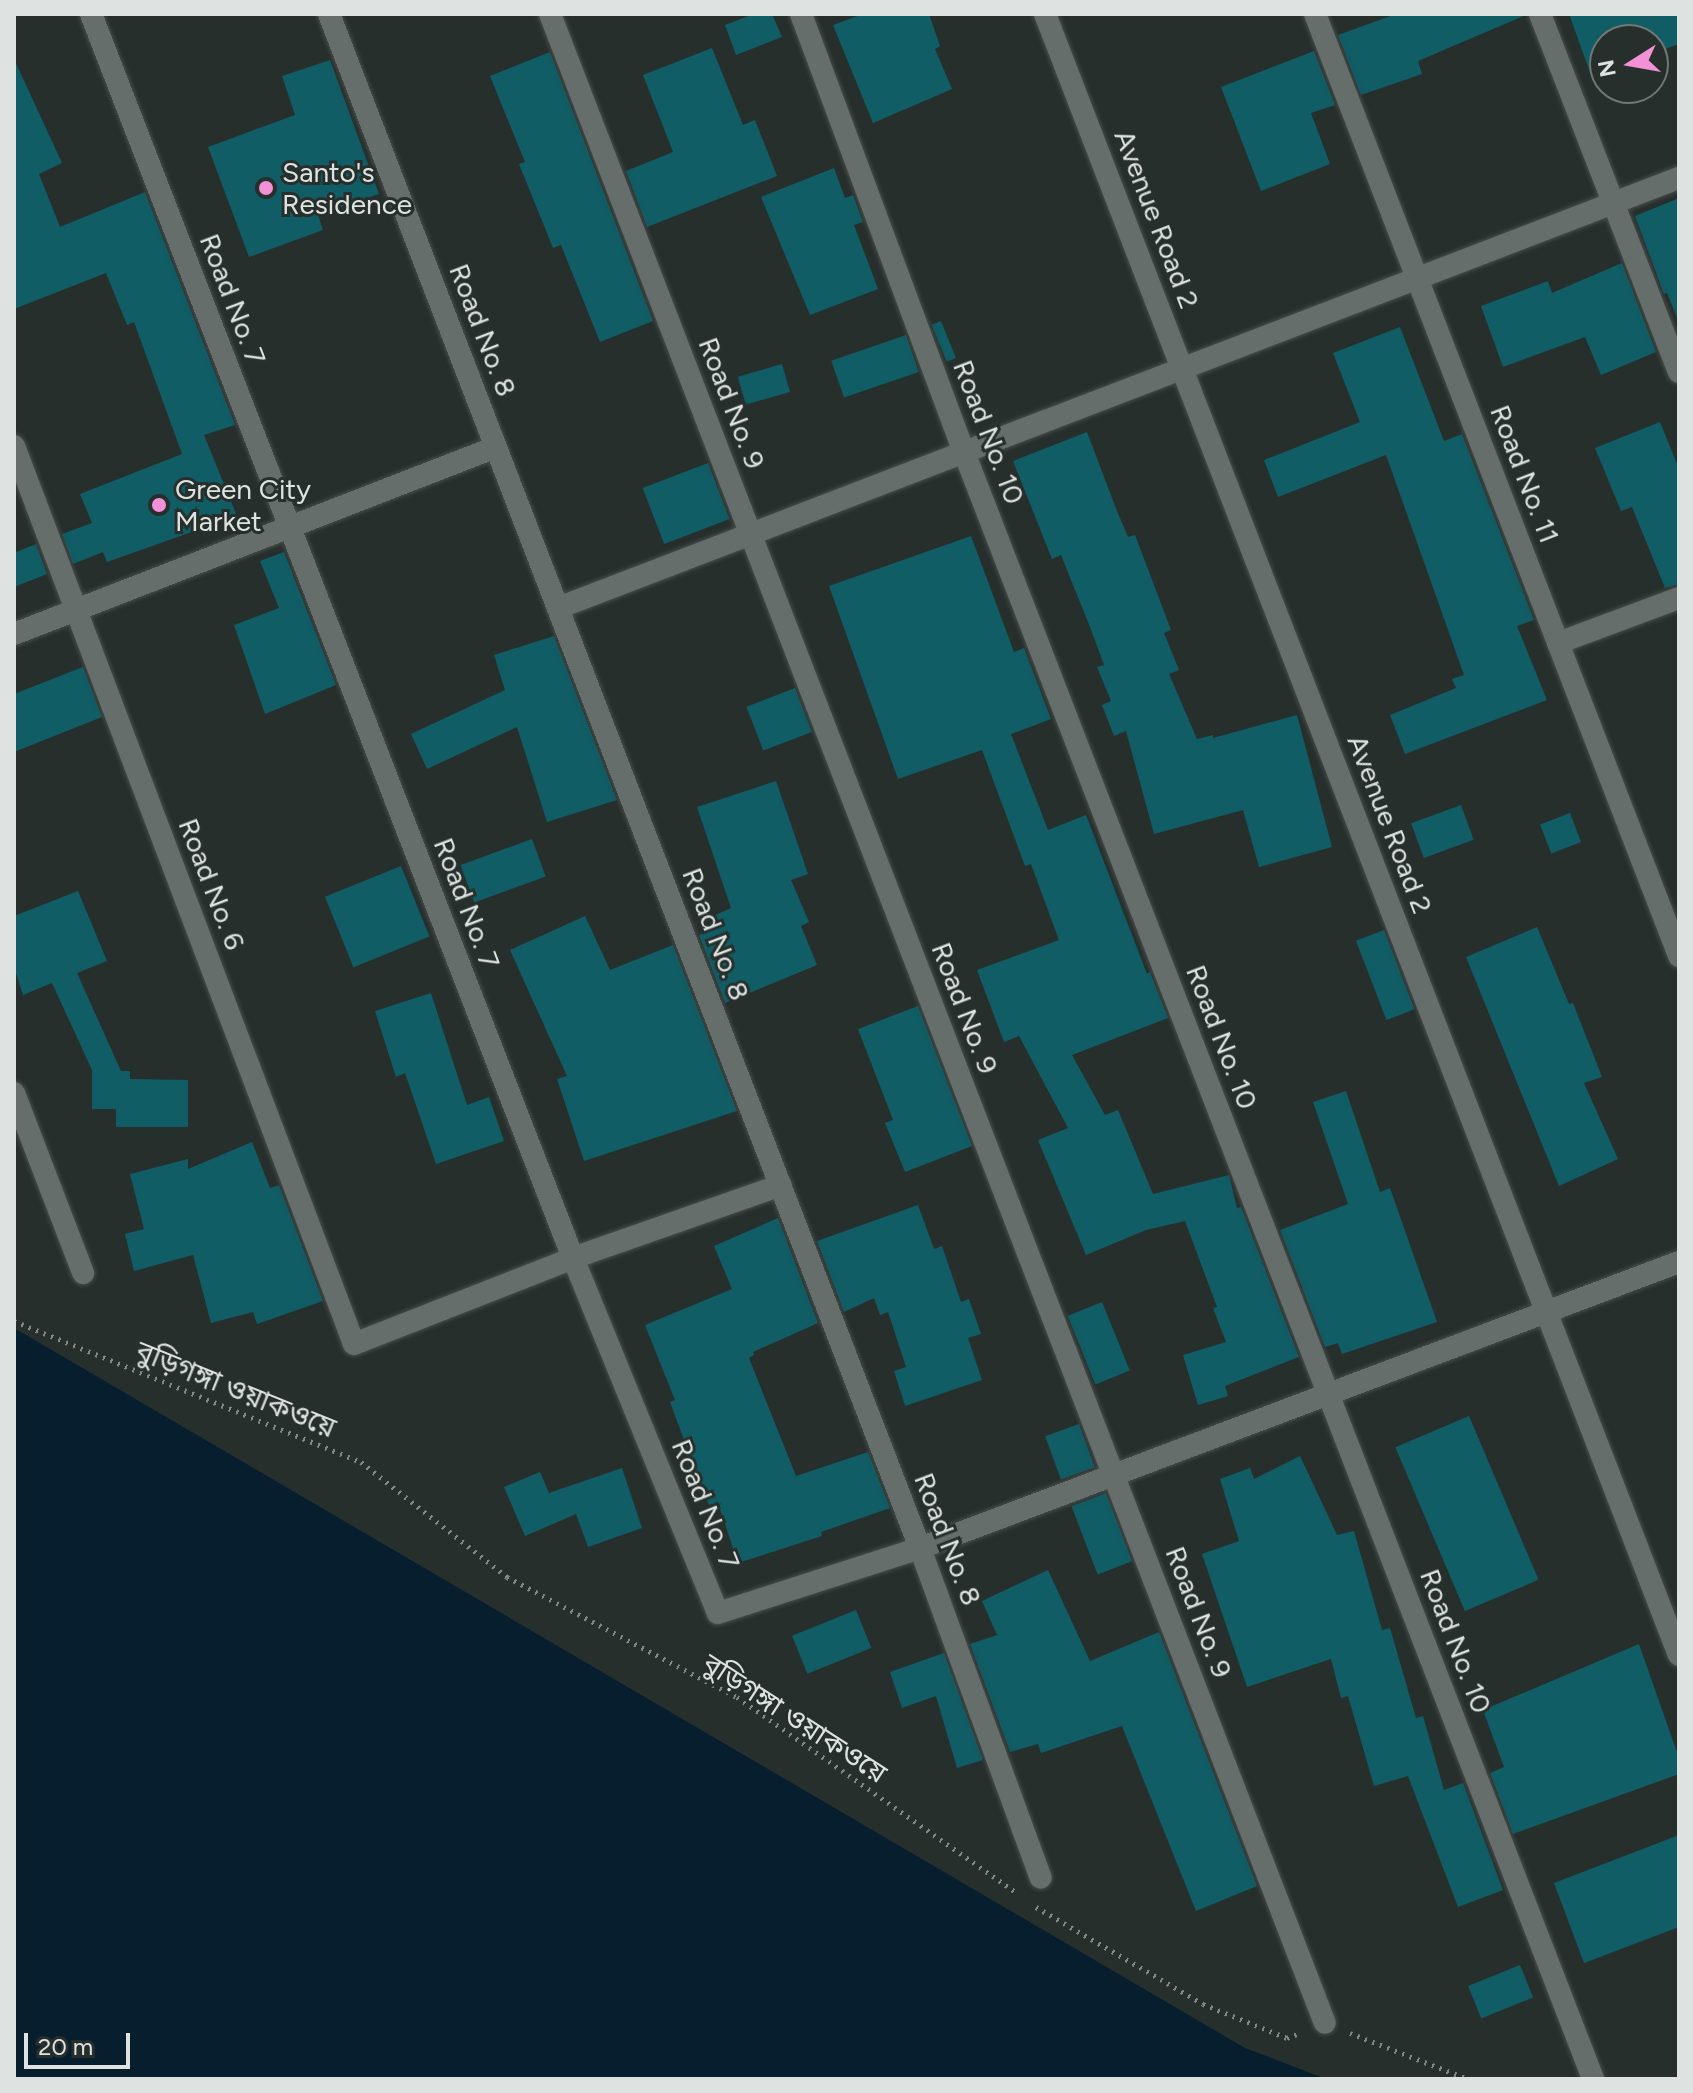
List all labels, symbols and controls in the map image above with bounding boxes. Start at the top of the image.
north arrow [1589,24,1669,104]
text: N [1592,57,1622,79]
street label: Avenue Road 2 [1108,125,1206,313]
place label: Santo's Residence [282,155,412,221]
marker: Santo's Residence [257,179,275,197]
street label: Road No. 7 [193,229,273,369]
street label: Road No. 8 [442,259,524,401]
street label: Road No. 9 [692,333,772,473]
street label: Road No. 10 [946,355,1032,509]
street label: Road No. 11 [1483,400,1567,548]
place label: Green City Market [175,472,311,538]
marker: Green City Market [150,496,168,514]
street label: Avenue Road 2 [1341,730,1439,918]
street label: Road No. 6 [172,814,252,954]
street label: Road No. 7 [427,833,507,973]
street label: Road No. 8 [675,863,757,1005]
street label: Road No. 9 [925,938,1005,1078]
street label: Road No. 10 [1179,960,1265,1114]
street label: বুড়িগঙ্গা ওয়াকওয়ে [131,1334,341,1444]
street label: Road No. 7 [665,1434,747,1574]
street label: Road No. 8 [907,1468,989,1610]
street label: Road No. 9 [1159,1542,1239,1682]
street label: Road No. 10 [1413,1564,1499,1718]
street label: বুড়িগঙ্গা ওয়াকওয়ে [697,1646,893,1790]
scale bar [28,2017,134,2067]
text: 20 m [38,2032,93,2061]

